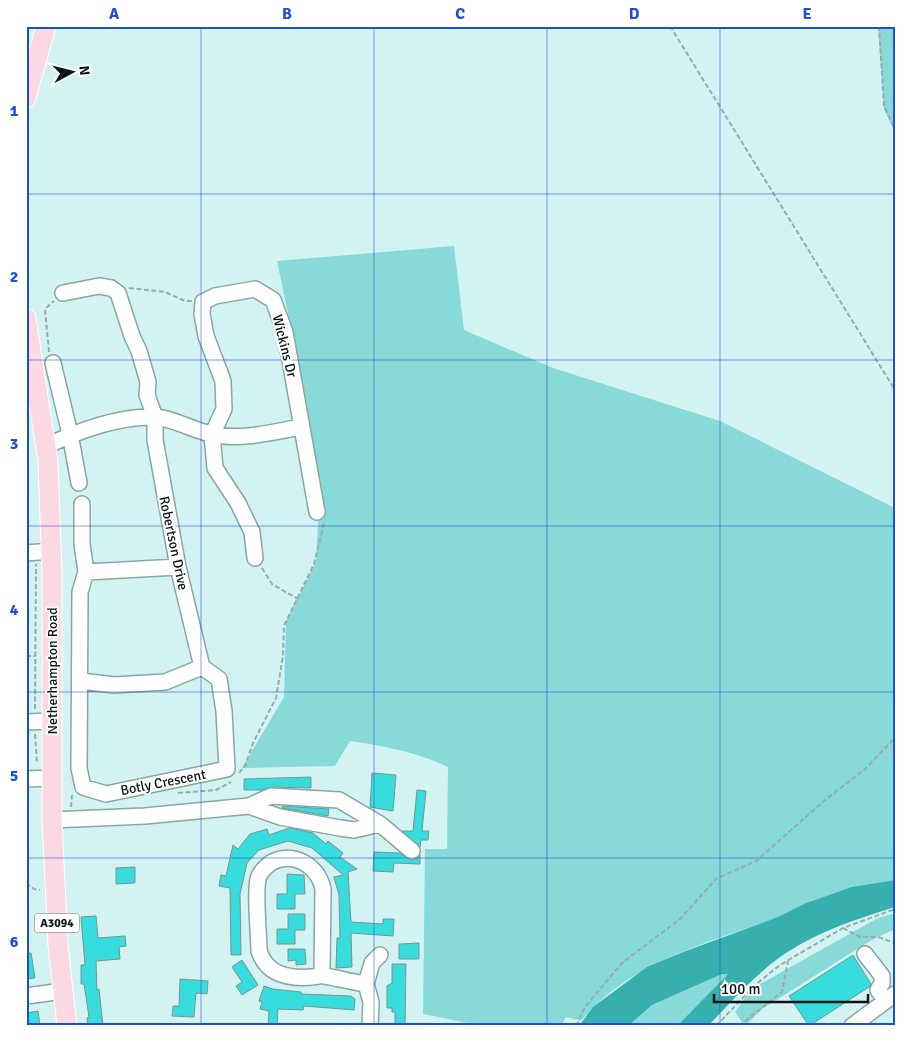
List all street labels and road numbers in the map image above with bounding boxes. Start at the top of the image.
street label: Wickins Dr [269,313,301,380]
street label: Robertson Drive [155,495,192,592]
street label: Netherhampton Road [44,607,61,735]
street label: Botly Crescent [119,766,207,799]
road number: A3094 [34,914,80,932]

